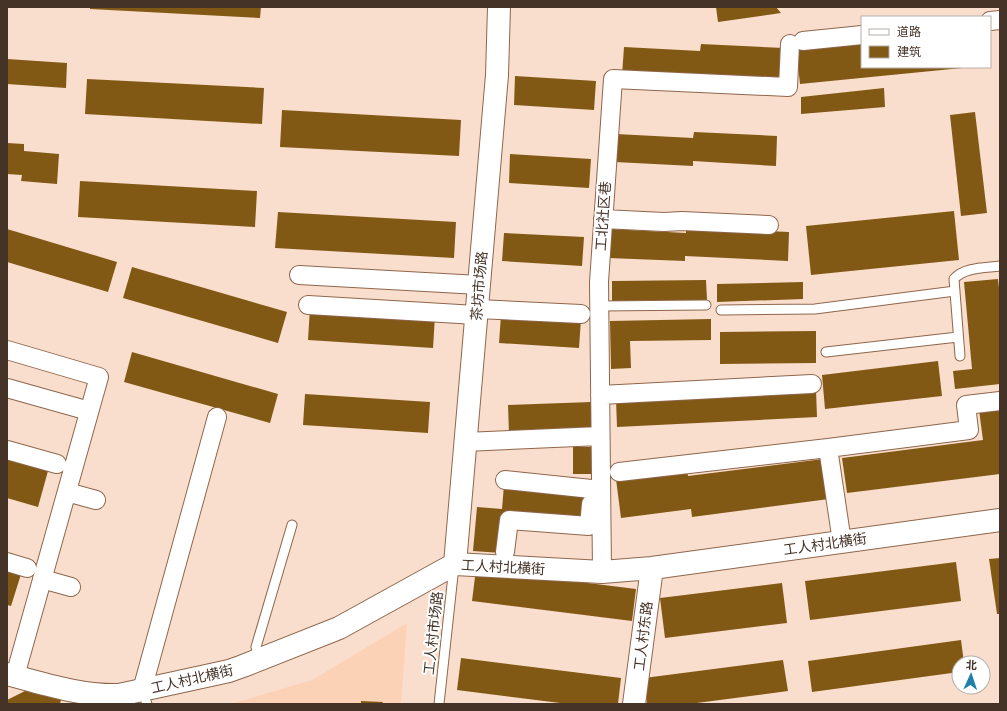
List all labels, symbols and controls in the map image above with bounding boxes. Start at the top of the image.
legend [861,16,991,68]
text: 道路 [897,24,921,40]
text: 建筑 [897,44,921,60]
street label: 工北社区巷 [592,180,615,252]
street label: 茶坊市场路 [467,250,492,322]
street label: 工人村北横街 [782,529,868,560]
street label: 工人村北横街 [461,556,545,579]
street label: 工人村市场路 [420,590,447,676]
street label: 工人村东路 [630,600,657,672]
north arrow [951,655,991,695]
text: 北 [966,658,977,673]
street label: 工人村北横街 [149,661,235,698]

